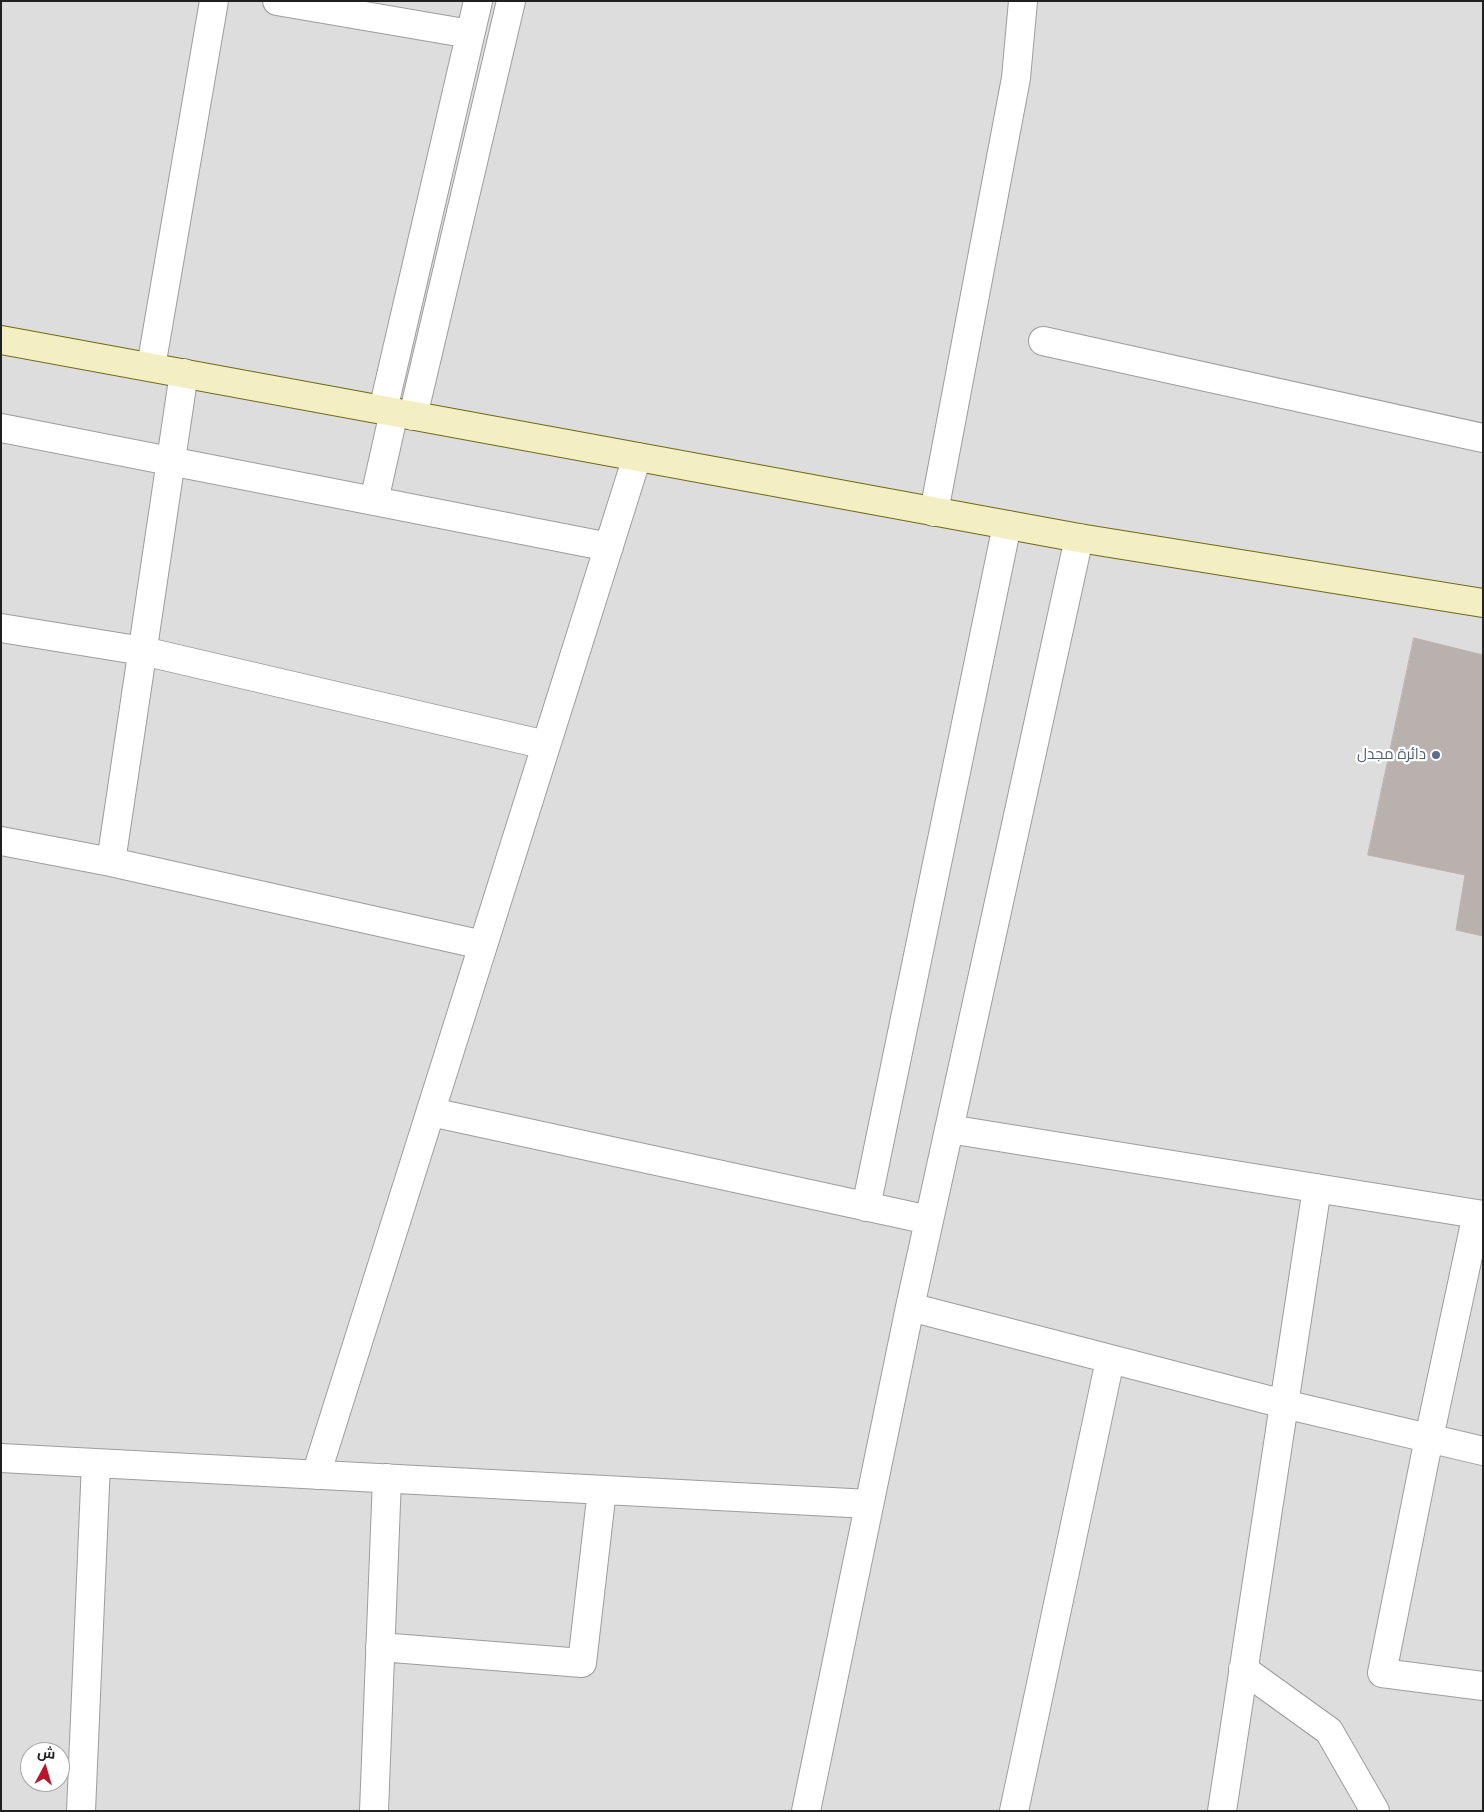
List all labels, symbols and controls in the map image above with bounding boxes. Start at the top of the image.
place label: دائرة مجدل [1357,746,1426,764]
marker: دائرة مجدل [1430,749,1442,761]
north arrow [20,1742,70,1792]
text: ش [37,1744,56,1762]

